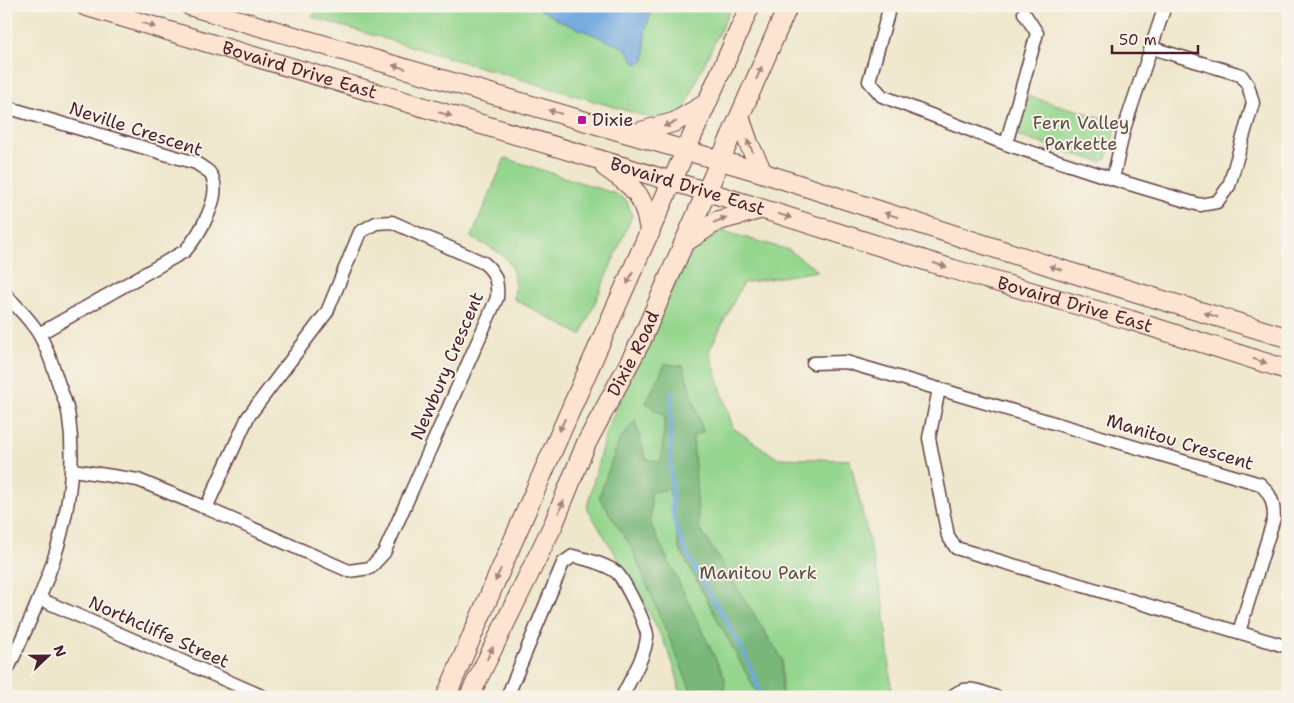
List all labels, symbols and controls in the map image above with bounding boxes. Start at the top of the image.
one-way arrow [142,22,157,30]
scale bar [1112,22,1198,54]
text: 50 m [1119,30,1157,50]
street label: Bovaird Drive East [219,36,380,105]
one-way arrow [391,62,406,70]
one-way arrow [756,66,764,80]
street label: Neville Crescent [66,96,206,162]
one-way arrow [547,107,562,115]
place label: Dixie [592,108,633,132]
one-way arrow [438,110,453,118]
park label: Fern Valley Parkette [1033,111,1129,156]
marker: Dixie [576,114,588,126]
one-way arrow [663,120,678,128]
one-way arrow [746,139,754,153]
street label: Bovaird Drive East [607,152,768,221]
one-way arrow [883,210,898,218]
one-way arrow [778,213,793,221]
one-way arrow [713,216,727,224]
one-way arrow [933,262,948,269]
one-way arrow [1048,264,1063,271]
one-way arrow [626,271,634,285]
street label: Bovaird Drive East [994,271,1156,338]
street label: Newbury Crescent [405,288,489,444]
street label: Dixie Road [602,307,665,401]
one-way arrow [1204,311,1219,319]
one-way arrow [1253,357,1268,365]
street label: Manitou Crescent [1103,408,1257,476]
one-way arrow [558,418,567,433]
one-way arrow [557,499,565,514]
park label: Manitou Park [699,561,817,585]
one-way arrow [493,567,501,582]
street label: Northcliffe Street [85,590,233,674]
north arrow [22,630,72,680]
text: N [50,643,70,660]
one-way arrow [486,646,494,660]

